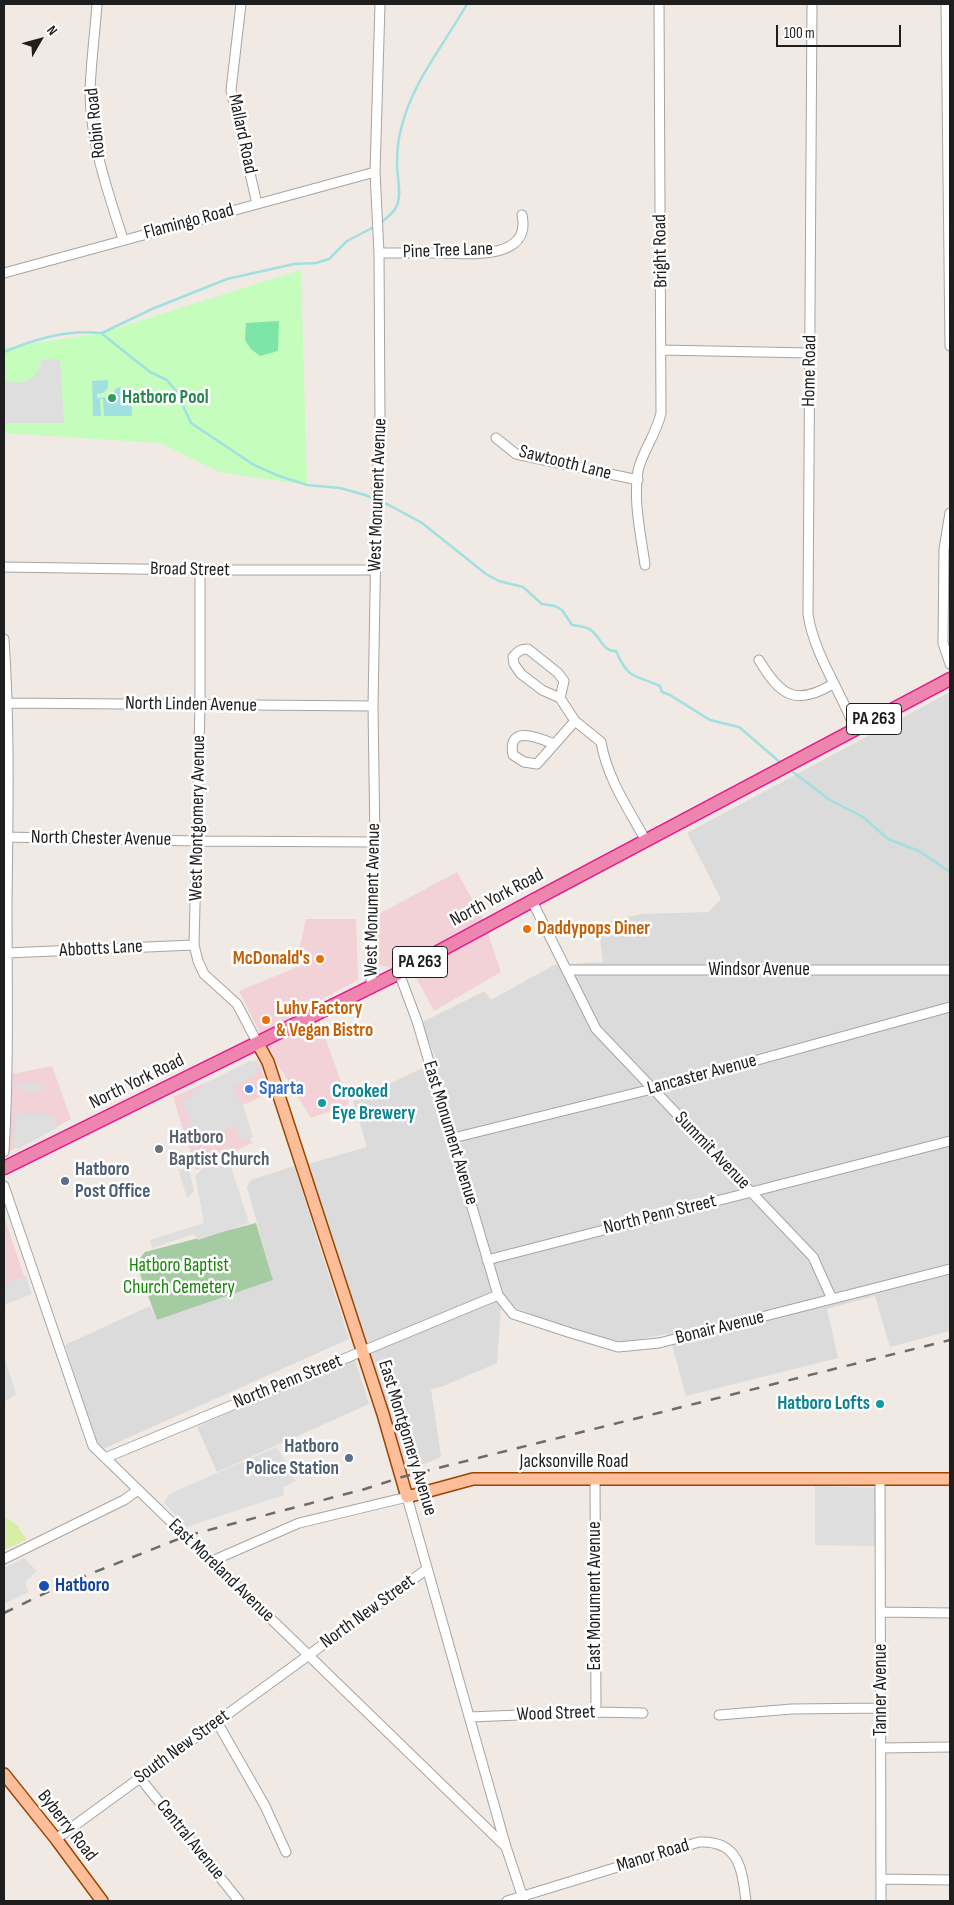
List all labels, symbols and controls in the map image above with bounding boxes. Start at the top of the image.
north arrow [15,15,65,65]
scale bar [779,15,904,47]
text: N [43,22,61,39]
text: 100 m [784,24,815,43]
street label: Robin Road [81,87,111,159]
street label: Mallard Road [222,92,262,176]
street label: Flamingo Road [142,199,236,245]
street label: Bright Road [649,214,673,288]
street label: Pine Tree Lane [403,238,493,264]
street label: Home Road [798,335,822,407]
place label: Hatboro Pool [122,387,209,409]
marker: Hatboro Pool [106,392,118,404]
street label: West Monument Avenue [364,418,392,572]
street label: Sawtooth Lane [516,441,614,485]
street label: Broad Street [150,558,230,582]
street label: North Linden Avenue [125,692,257,718]
road number: PA 263 [846,704,902,734]
street label: West Montgomery Avenue [185,735,211,901]
street label: West Monument Avenue [360,823,386,977]
street label: North Chester Avenue [31,826,171,852]
street label: North York Road [446,864,548,932]
place label: Daddypops Diner [537,918,650,940]
marker: Daddypops Diner [521,923,533,935]
street label: Abbotts Lane [59,935,143,963]
road number: PA 263 [392,946,448,978]
place label: McDonald's [233,948,310,970]
marker: McDonald's [314,953,326,965]
street label: Windsor Avenue [708,959,810,981]
place label: Luhv Factory & Vegan Bistro [276,998,373,1042]
marker: Luhv Factory & Vegan Bistro [260,1014,272,1026]
street label: North York Road [86,1049,188,1115]
street label: Lancaster Avenue [645,1049,759,1101]
street label: East Monument Avenue [417,1058,483,1208]
place label: Sparta [259,1078,304,1100]
place label: Crooked Eye Brewery [332,1081,415,1125]
marker: Sparta [243,1083,255,1095]
marker: Crooked Eye Brewery [316,1097,328,1109]
street label: Summit Avenue [669,1107,755,1195]
place label: Hatboro Baptist Church [169,1127,269,1171]
marker: Hatboro Baptist Church [153,1143,165,1155]
place label: Hatboro Post Office [75,1159,150,1203]
marker: Hatboro Post Office [59,1175,71,1187]
street label: North Penn Street [601,1190,719,1240]
park label: Hatboro Baptist Church Cemetery [123,1255,235,1299]
street label: Bonair Avenue [673,1306,767,1350]
street label: North Penn Street [230,1350,346,1414]
street label: East Montgomery Avenue [373,1358,441,1518]
place label: Hatboro Lofts [777,1393,870,1415]
marker: Hatboro Lofts [874,1398,886,1410]
place label: Hatboro Police Station [246,1436,339,1480]
street label: Jacksonville Road [520,1451,628,1473]
marker: Hatboro Police Station [343,1452,355,1464]
street label: East Moreland Avenue [163,1515,279,1627]
street label: East Monument Avenue [584,1521,606,1671]
street label: North New Street [316,1570,420,1654]
place label: Hatboro [55,1575,110,1597]
marker: Hatboro [37,1579,51,1593]
street label: Tanner Avenue [870,1644,892,1736]
street label: Wood Street [516,1701,596,1727]
street label: South New Street [130,1705,234,1789]
street label: Byberry Road [32,1786,102,1866]
street label: Central Avenue [151,1795,229,1885]
street label: Manor Road [614,1834,692,1878]

